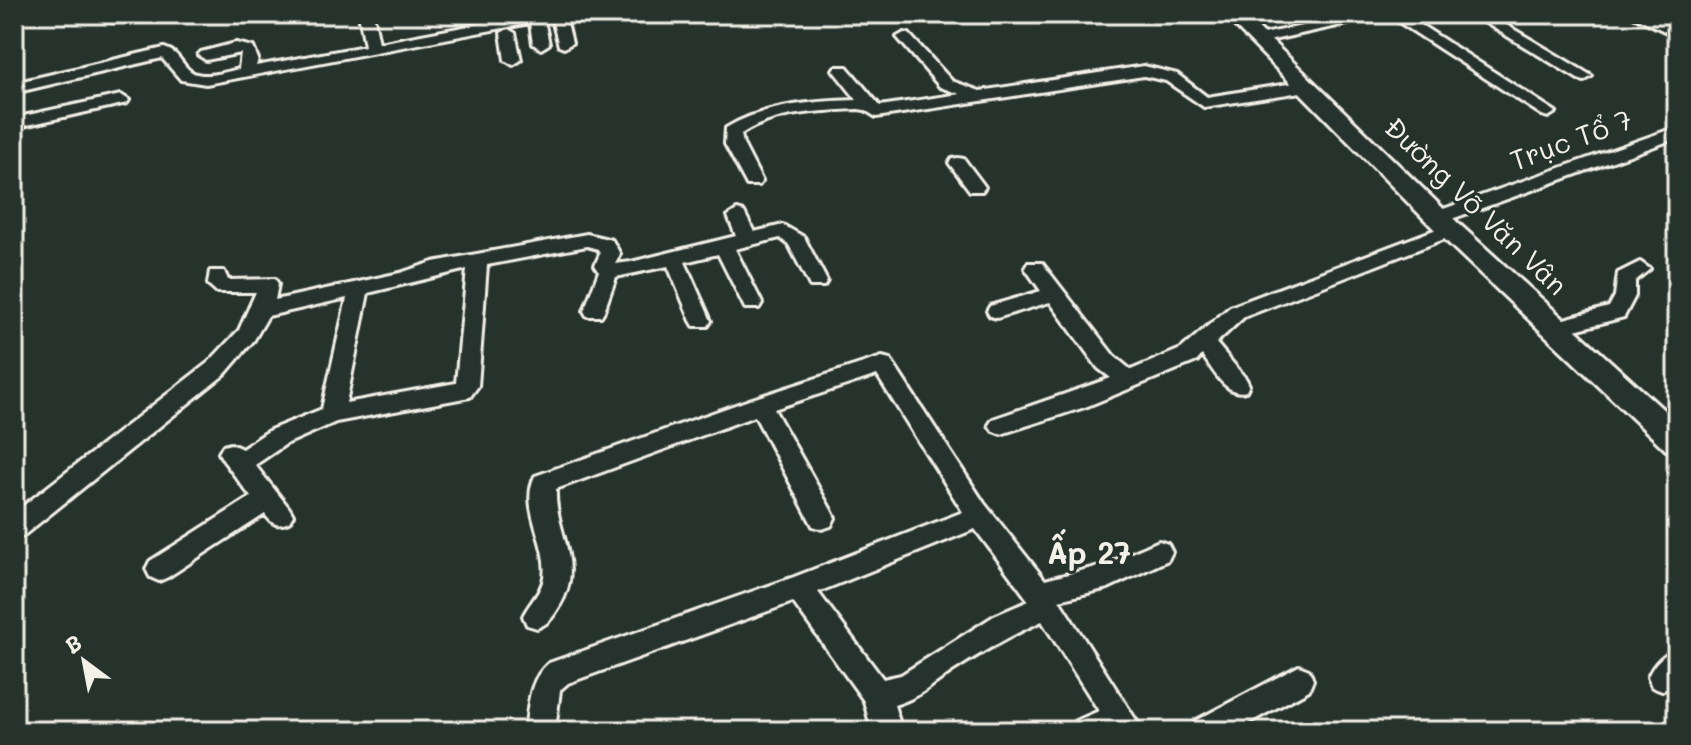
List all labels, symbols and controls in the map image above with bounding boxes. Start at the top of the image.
street label: Trục Tổ 7 [1505,100,1637,178]
street label: Đường Võ Văn Vân [1377,109,1576,302]
district label: Ấp 27 [1047,529,1131,572]
north arrow [44,621,124,701]
text: B [59,627,87,660]

